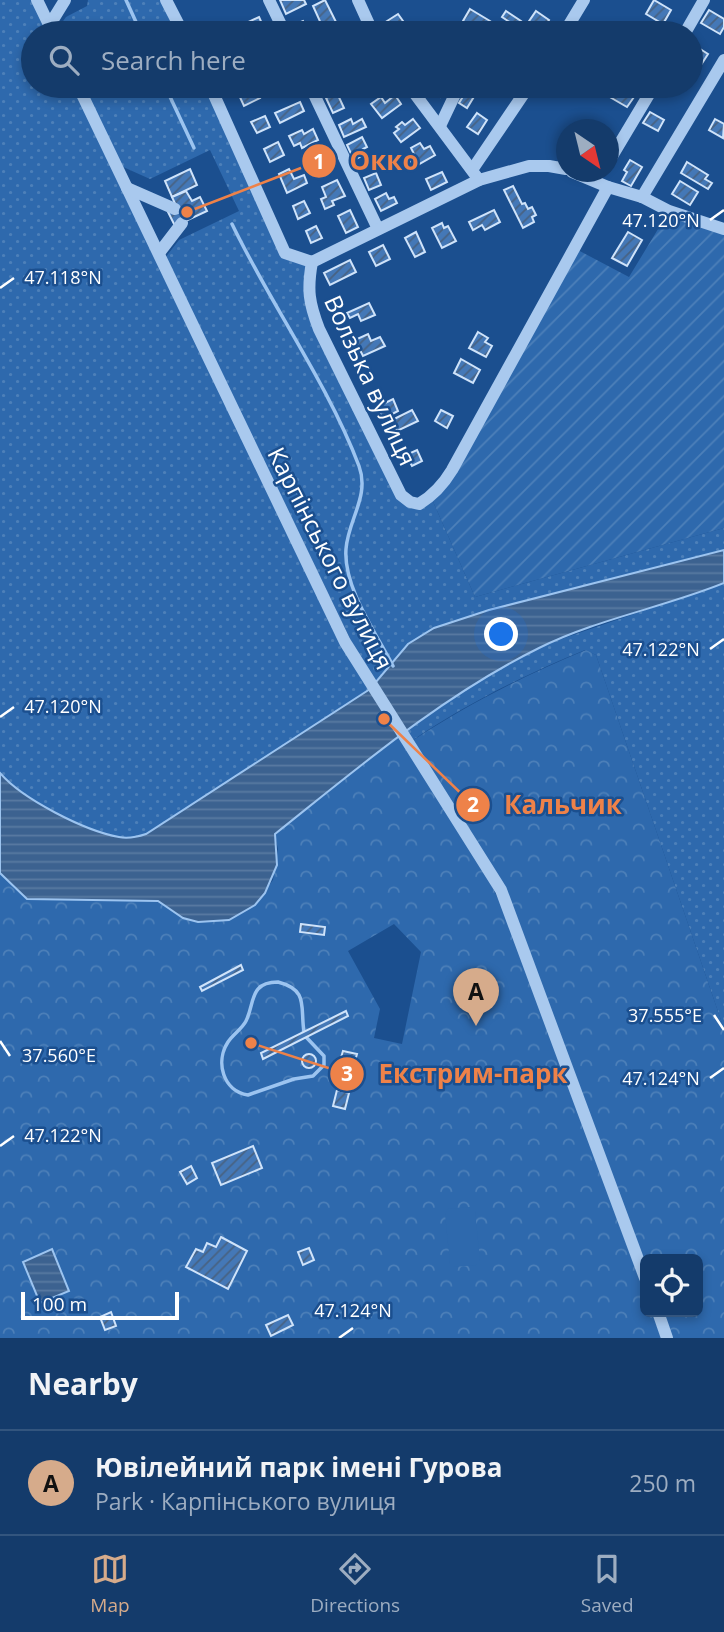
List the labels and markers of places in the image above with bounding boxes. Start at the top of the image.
callout: Окко [301,138,433,185]
callout: Кальчик [455,781,636,828]
pin: A [453,968,499,1026]
callout: Екстрим-парк [330,1050,582,1097]

